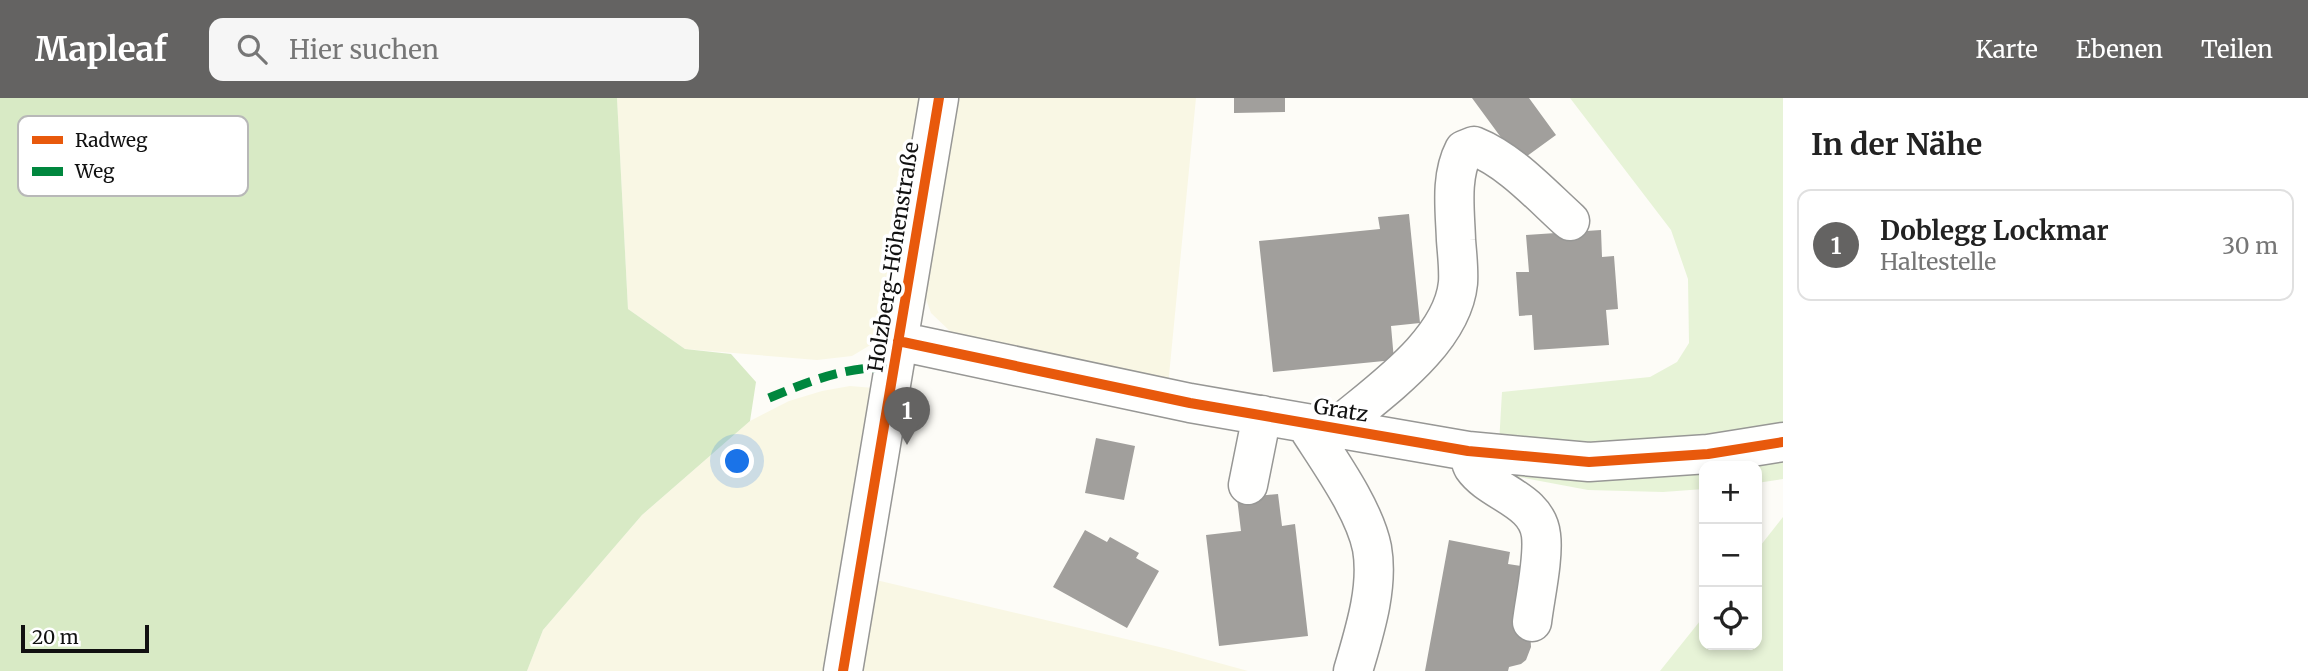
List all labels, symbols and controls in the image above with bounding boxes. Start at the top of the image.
search box [209,18,699,81]
text: Mapleaf [35,29,167,70]
icon: search [233,30,271,68]
text: Hier suchen [289,33,439,66]
text: Karte [1975,34,2038,65]
text: Ebenen [2076,34,2163,65]
text: Teilen [2201,34,2273,65]
legend [18,116,248,196]
text: In der Nähe [1811,125,1982,163]
text: Radweg [75,128,148,152]
street label: Holzberg-Höhenstraße [861,140,925,374]
text: Weg [74,159,115,183]
text: Doblegg Lockmar [1880,214,2109,247]
text: 1 [1831,231,1841,260]
text: 30 m [2222,231,2278,260]
text: Haltestelle [1880,247,1996,276]
pin: 1 [884,387,930,445]
street label: Gratz [1312,392,1370,428]
your location [720,444,754,478]
map controls [1699,461,1762,650]
button: + [1699,461,1762,524]
button: − [1699,524,1762,587]
button: locate [1699,587,1762,650]
scale bar [21,622,149,654]
text: 20 m [32,625,79,649]

